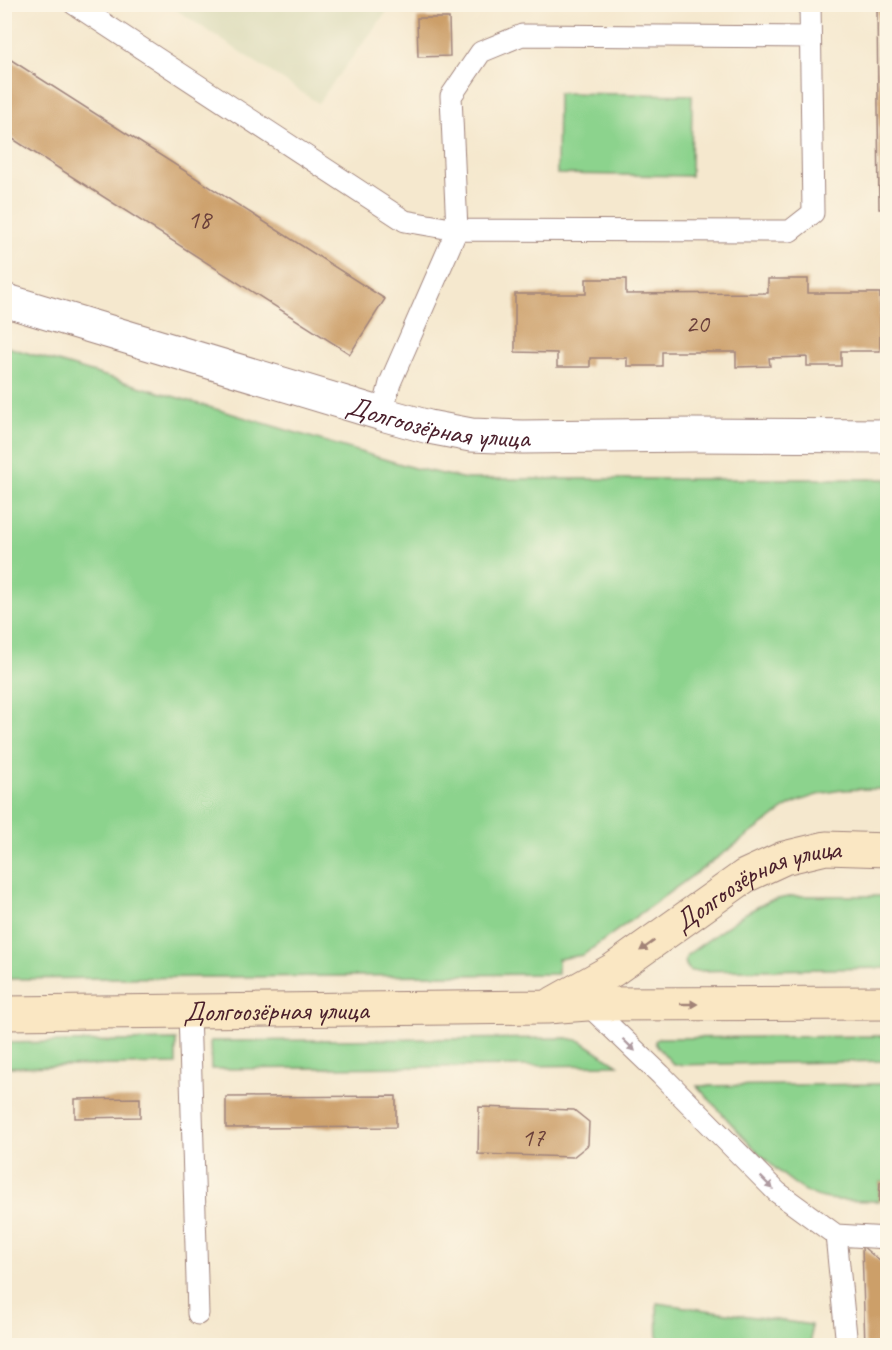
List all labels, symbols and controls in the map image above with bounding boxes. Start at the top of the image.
house number: 18 [187,203,213,236]
house number: 20 [685,307,711,340]
street label: Долгоозёрная улица [343,387,531,455]
street label: Долгоозёрная улица [666,830,843,940]
one-way arrow [639,940,655,952]
street label: Долгоозёрная улица [183,992,371,1029]
one-way arrow [680,999,699,1009]
one-way arrow [622,1038,637,1052]
house number: 17 [521,1121,546,1154]
one-way arrow [760,1175,774,1189]

